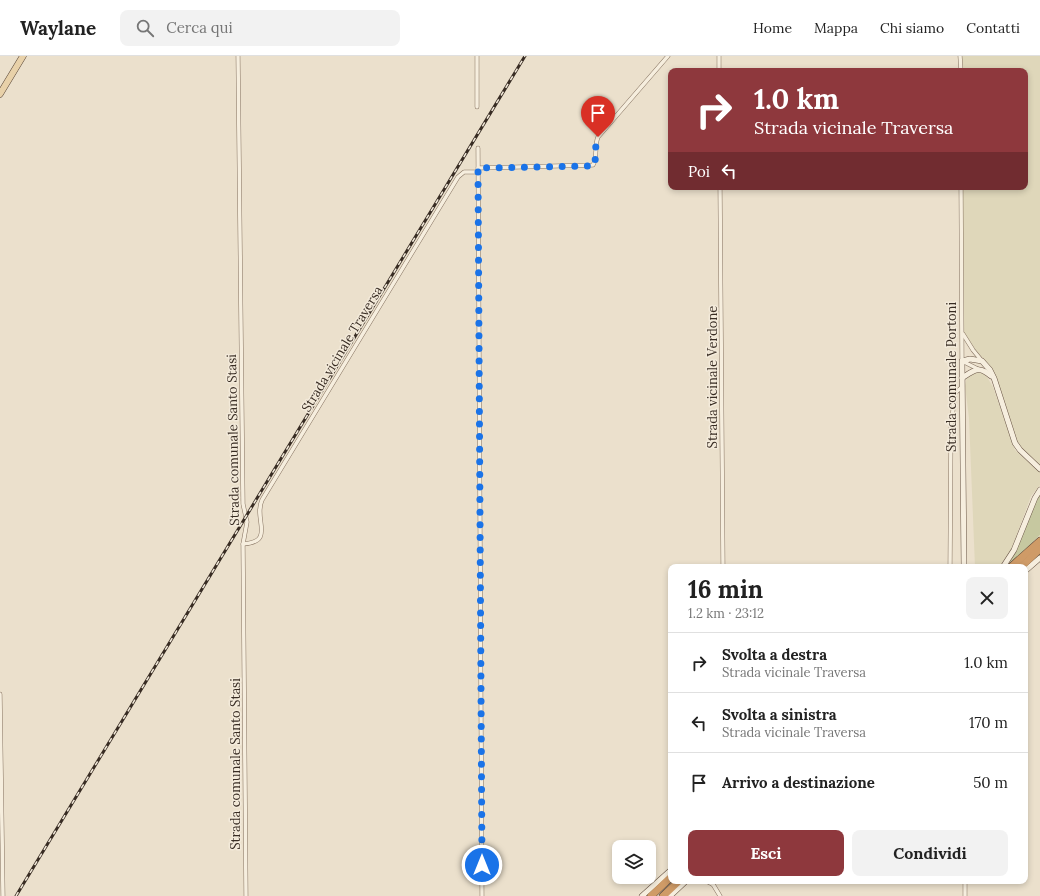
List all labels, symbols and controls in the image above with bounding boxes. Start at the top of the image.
search box [120,10,400,46]
text: Waylane [20,16,96,40]
icon: search [134,17,156,39]
text: Cerca qui [166,18,233,37]
text: Home [753,19,792,37]
text: Mappa [814,19,858,37]
text: Chi siamo [880,19,944,37]
text: Contatti [966,19,1020,37]
text: 1.0 km [754,81,839,117]
icon: right [688,84,740,136]
pin [581,96,615,137]
icon: arrive [587,102,609,124]
text: Strada vicinale Traversa [754,116,953,139]
icon: left [718,160,740,182]
text: Poi [688,162,710,181]
street label: Strada vicinale Traversa [298,283,387,415]
street label: Strada comunale Portoni [943,302,960,452]
street label: Strada vicinale Verdone [704,306,721,448]
street label: Strada comunale Santo Stasi [223,354,243,526]
text: 16 min [688,574,763,605]
button: close [966,577,1008,619]
text: 1.2 km · 23:12 [688,605,764,622]
text: Svolta a destra [722,645,827,664]
icon: right [688,652,710,674]
text: 1.0 km [964,653,1008,672]
text: Strada vicinale Traversa [722,664,866,681]
street label: Strada comunale Santo Stasi [227,678,244,850]
text: Svolta a sinistra [722,705,837,724]
icon: left [688,712,710,734]
text: 170 m [969,713,1008,732]
text: Strada vicinale Traversa [722,724,866,741]
icon: arrive [688,772,710,794]
text: Arrivo a destinazione [722,773,875,792]
text: 50 m [973,773,1008,792]
button: Esci [688,830,844,876]
button: Condividi [852,830,1008,876]
map controls [612,840,656,884]
button: layers [612,840,656,884]
position arrow [461,844,503,886]

